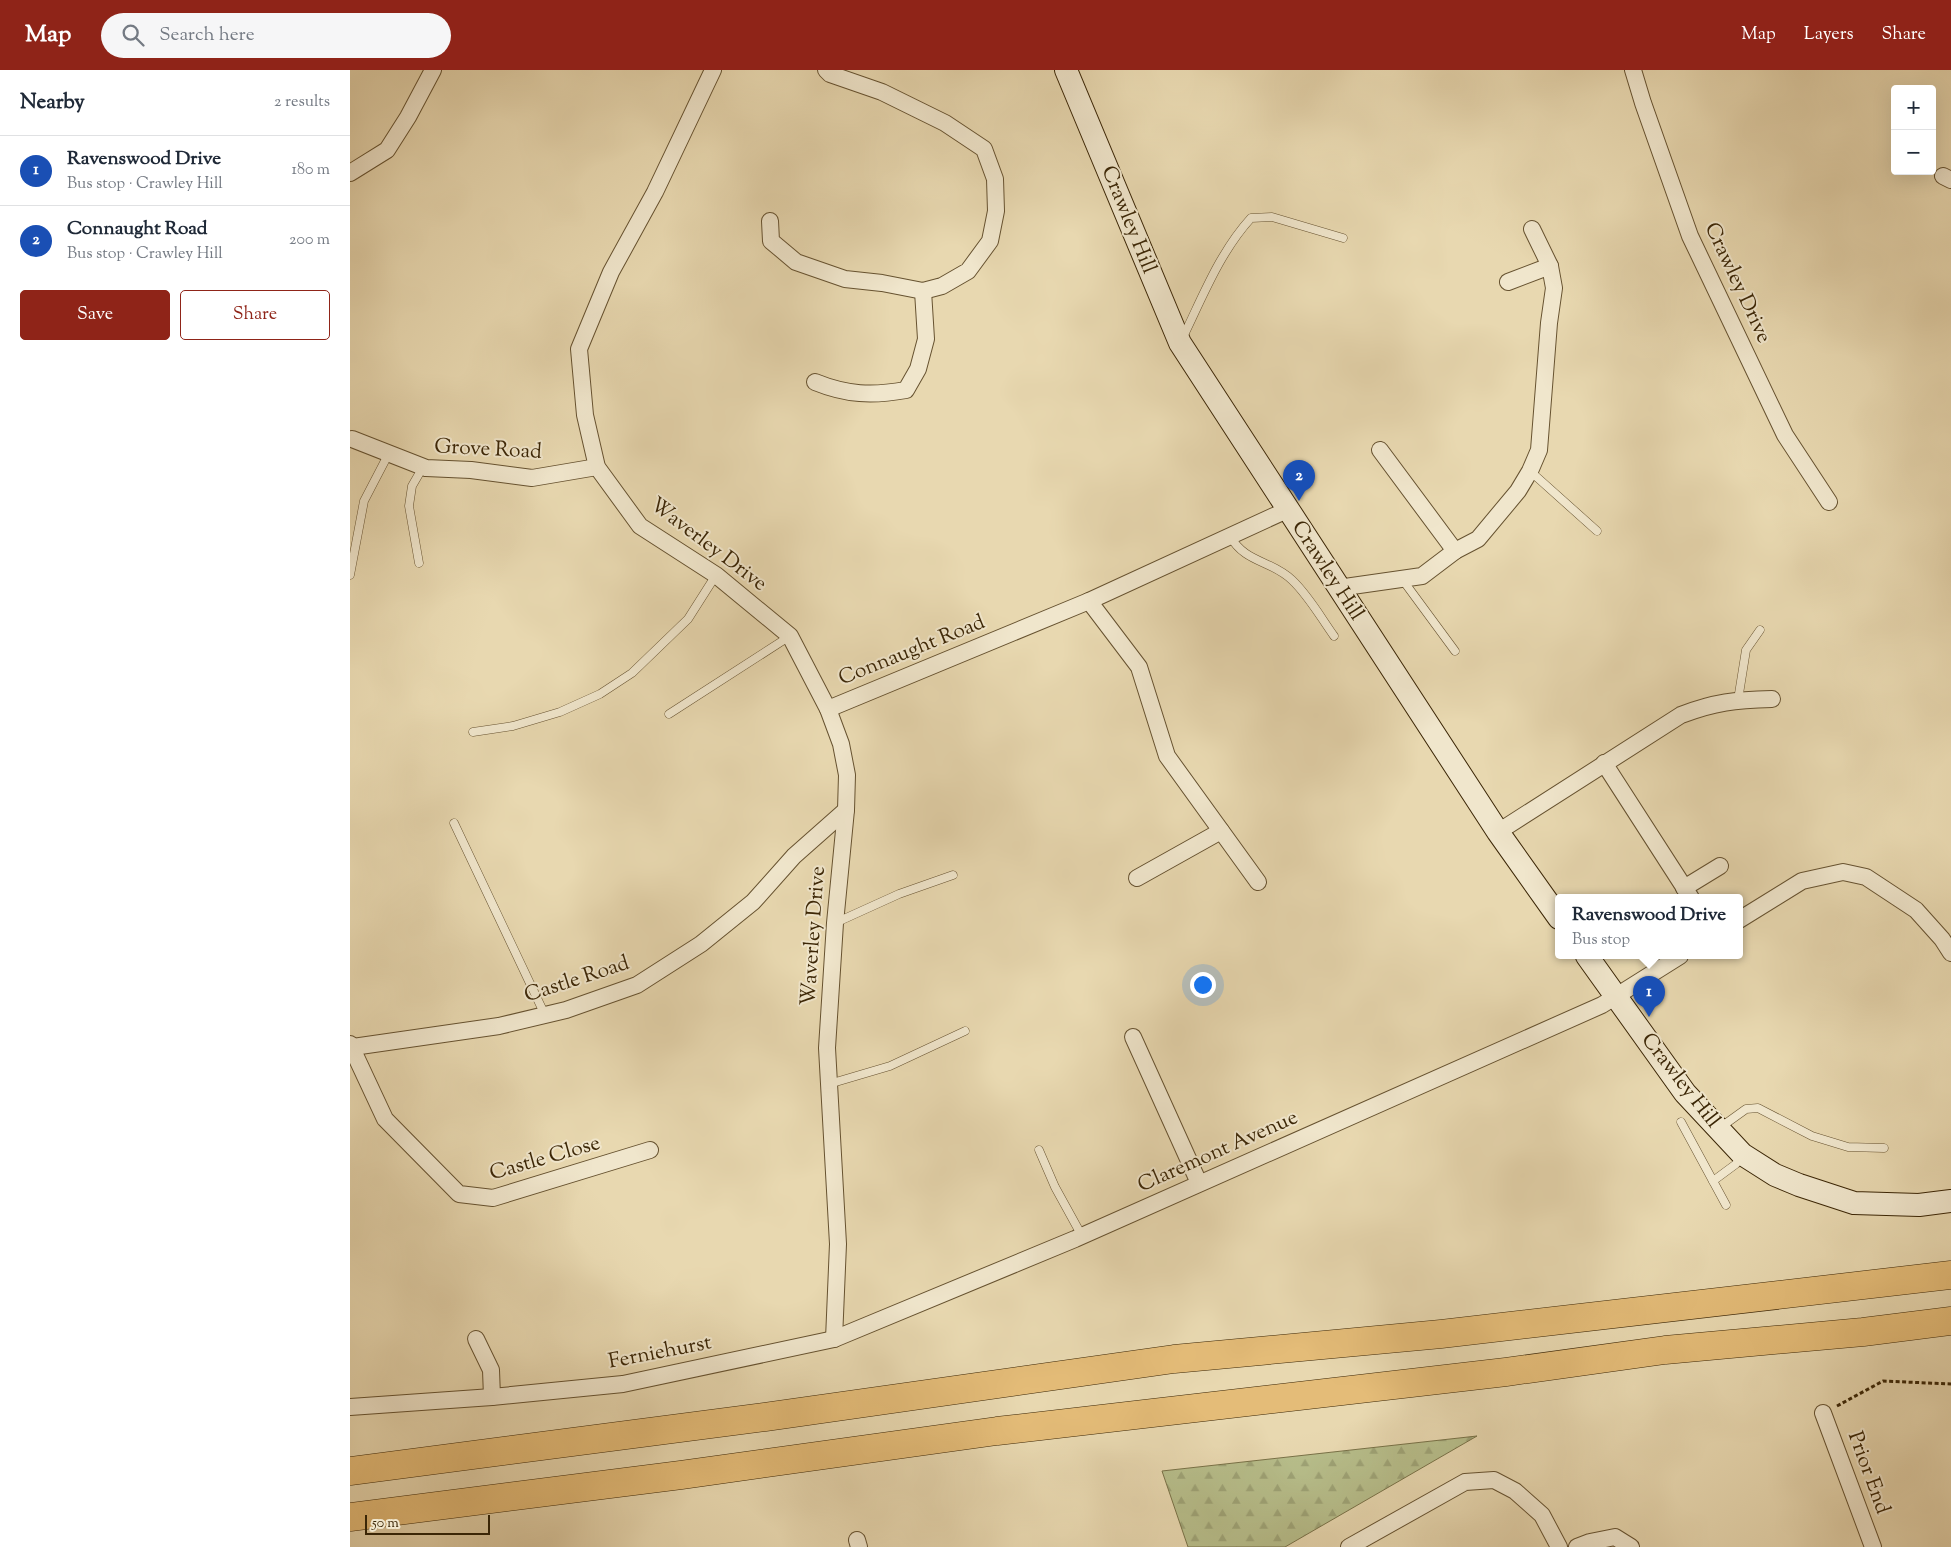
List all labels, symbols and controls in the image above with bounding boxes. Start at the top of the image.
search box [101,13,451,58]
text: Map [25,18,71,52]
icon: search [119,21,147,49]
text: Search here [159,22,255,49]
text: Map [1741,22,1776,48]
text: Layers [1804,22,1854,48]
text: Share [1882,22,1926,48]
map controls [1891,85,1936,175]
button: + [1891,85,1936,130]
text: Nearby [20,88,85,118]
text: 2 results [274,91,330,114]
button: − [1891,130,1936,175]
text: Ravenswood Drive [67,146,221,173]
text: 1 [33,159,39,182]
text: 180 m [291,159,330,182]
street label: Crawley Hill [1093,162,1163,279]
text: Bus stop · Crawley Hill [67,173,223,196]
text: Connaught Road [67,216,208,243]
street label: Crawley Drive [1696,218,1778,348]
text: 2 [32,229,40,252]
text: 200 m [289,229,330,252]
text: Bus stop · Crawley Hill [67,243,223,266]
button: Save [20,290,170,340]
button: Share [180,290,330,340]
street label: Grove Road [433,432,543,468]
pin: 2 [1283,460,1315,501]
street label: Waverley Drive [643,491,773,599]
street label: Crawley Hill [1283,515,1371,627]
street label: Connaught Road [834,608,990,694]
street label: Waverley Drive [794,865,834,1007]
popup [1555,894,1743,959]
text: Ravenswood Drive [1572,902,1726,929]
text: Bus stop [1572,929,1630,952]
street label: Castle Road [521,949,634,1011]
your location [1190,972,1216,998]
pin: 1 [1633,976,1665,1017]
street label: Crawley Hill [1633,1027,1727,1135]
street label: Claremont Avenue [1133,1103,1303,1201]
street label: Castle Close [486,1129,604,1189]
street label: Ferniehurst [606,1328,714,1378]
street label: Prior End [1839,1428,1897,1519]
scale bar [365,1512,490,1535]
text: 50 m [372,1514,399,1534]

